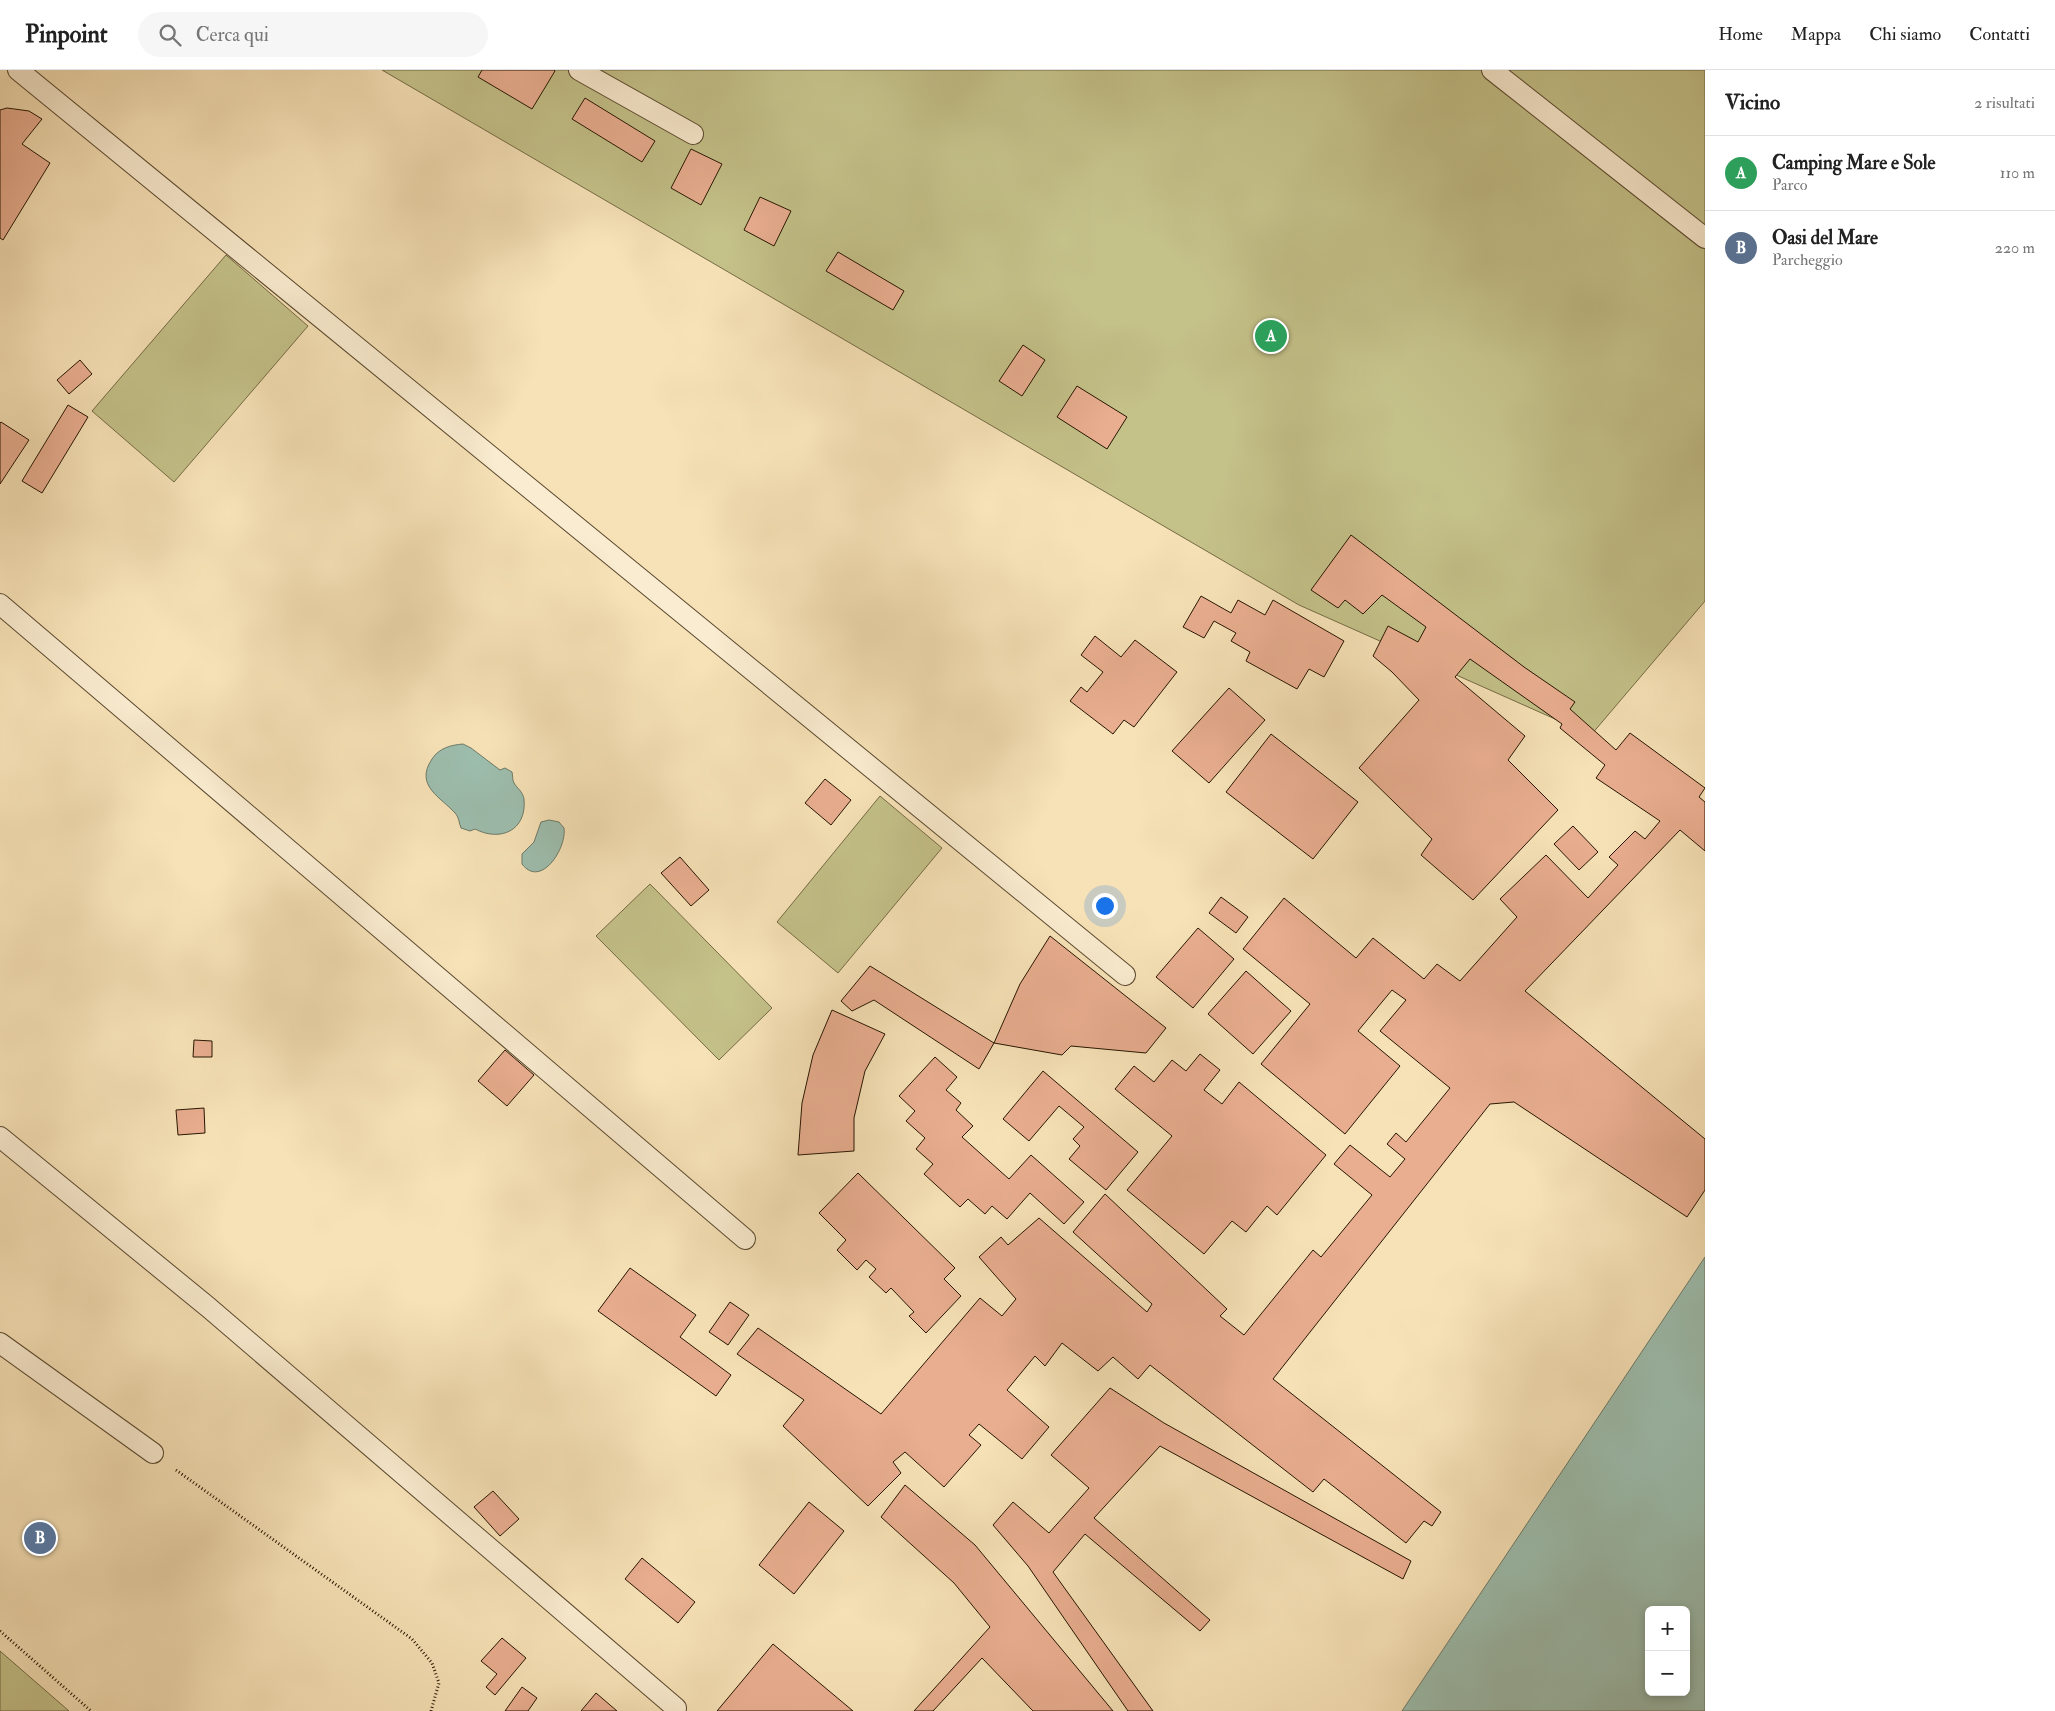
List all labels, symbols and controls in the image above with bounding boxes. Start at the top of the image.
search box [138,12,488,57]
text: Pinpoint [25,19,108,50]
icon: search [156,21,184,49]
text: Cerca qui [196,23,269,47]
text: Home [1718,23,1763,46]
text: Mappa [1791,23,1841,46]
text: Chi siamo [1869,23,1941,46]
text: Contatti [1969,23,2030,46]
text: Vicino [1725,89,1780,116]
text: 2 risultati [1974,93,2035,113]
text: Camping Mare e Sole [1772,151,1935,175]
text: A [1736,163,1746,183]
text: 110 m [2000,163,2035,183]
text: Parco [1772,175,1808,195]
text: Oasi del Mare [1772,226,1878,250]
text: B [1736,238,1746,258]
text: 220 m [1995,238,2035,258]
text: Parcheggio [1772,250,1843,270]
pin: A [1255,317,1287,355]
your location [1092,893,1118,919]
pin: B [24,1519,56,1557]
map controls [1645,1606,1690,1696]
button: + [1645,1606,1690,1651]
button: − [1645,1651,1690,1696]

